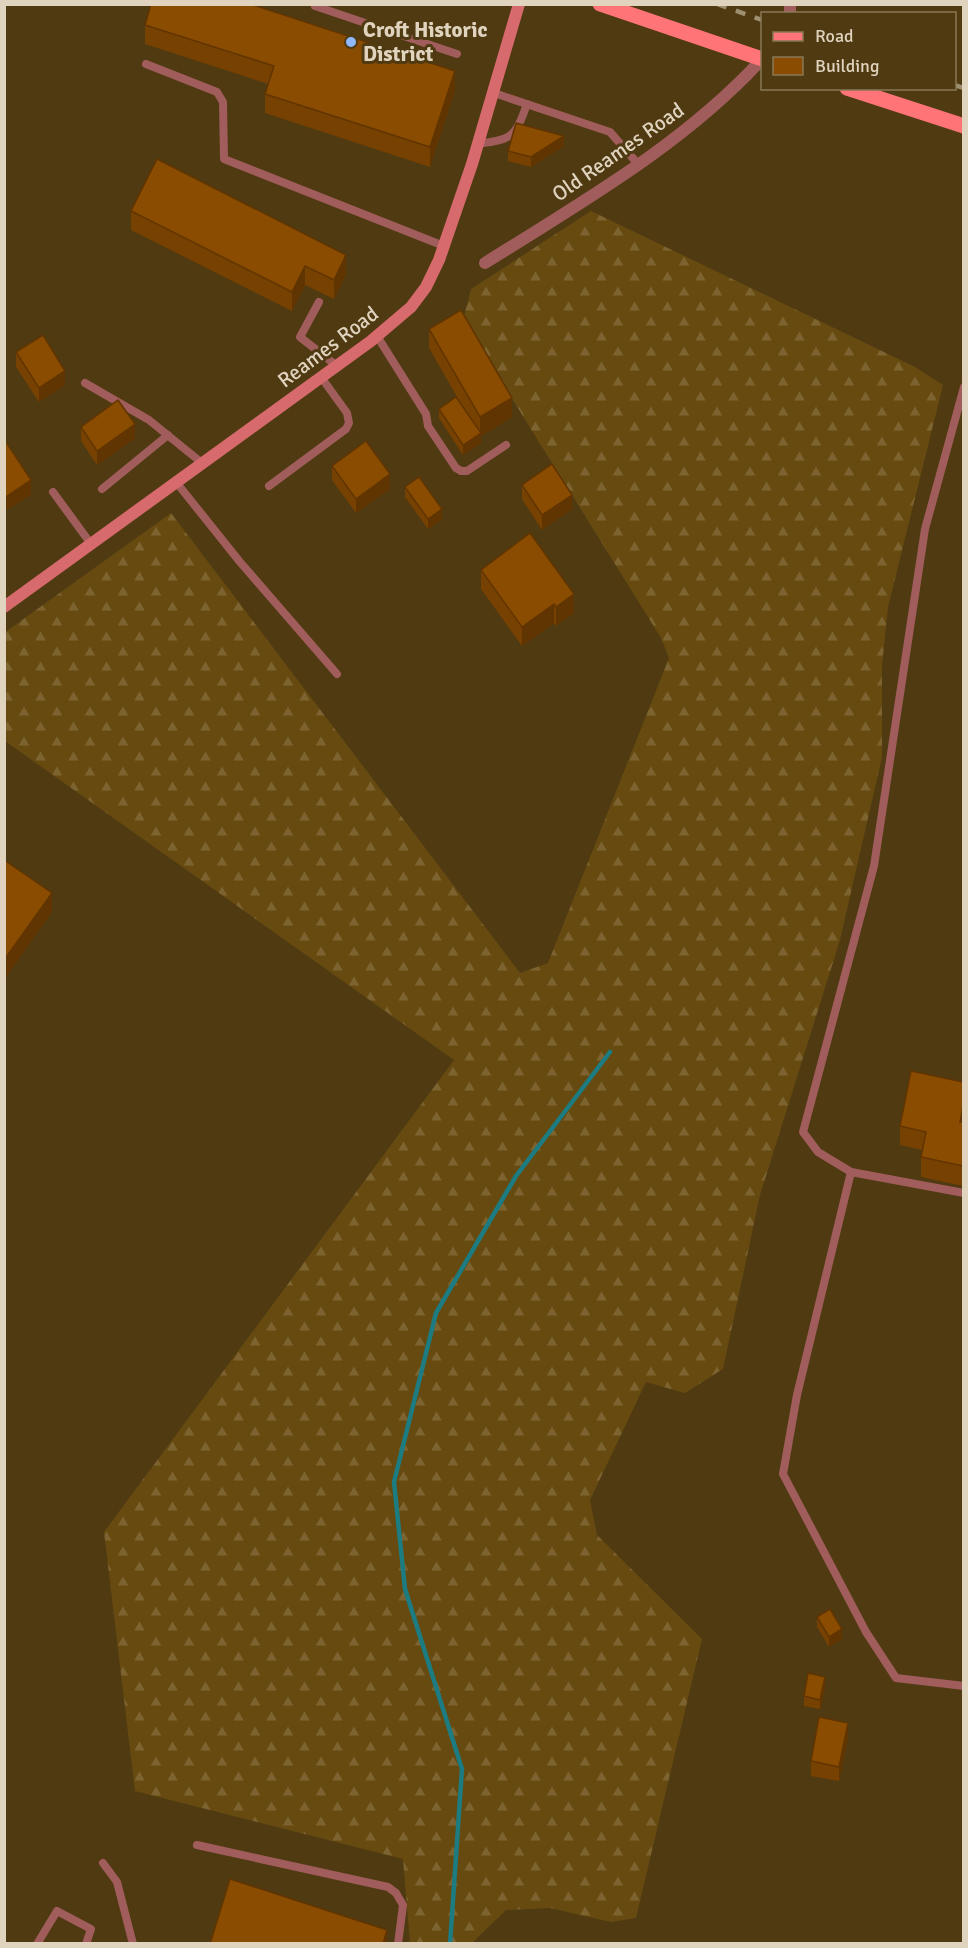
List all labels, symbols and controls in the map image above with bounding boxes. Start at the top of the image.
legend [761,12,956,90]
place label: Croft Historic District [363,17,488,67]
text: Road [815,25,854,47]
marker: Croft Historic District [344,35,358,49]
text: Building [815,55,879,77]
street label: Old Reames Road [547,97,689,207]
street label: Reames Road [272,301,384,393]

